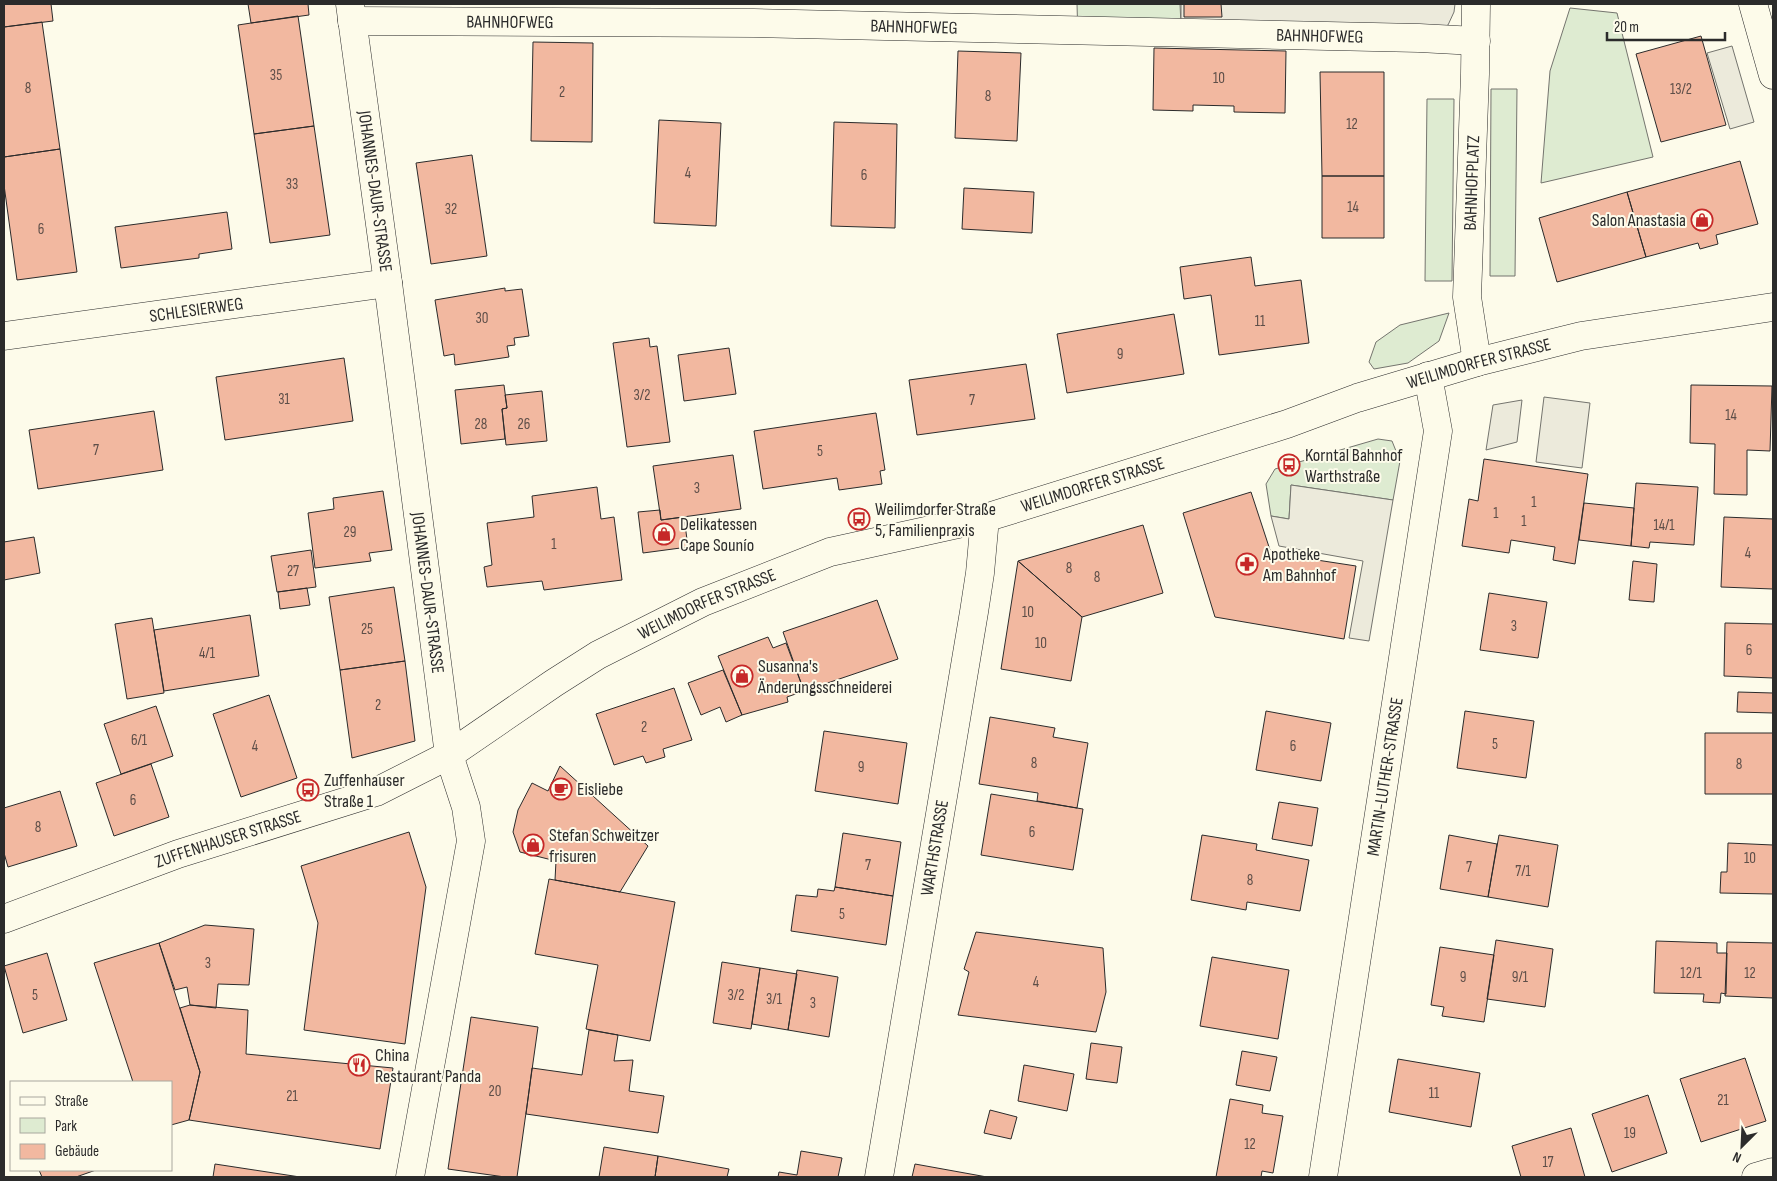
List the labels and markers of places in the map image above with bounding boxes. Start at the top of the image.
shop icon: Salon Anastasia [1690,208,1714,232]
place label: Salon Anastasia [1592,210,1686,231]
place label: Korntal Bahnhof Warthstraße [1305,445,1403,487]
bus stop icon: Korntal Bahnhof Warthstraße [1277,453,1301,477]
place label: Weilimdorfer Straße 5, Familienpraxis [875,499,996,541]
bus stop icon: Weilimdorfer Straße 5, Familienpraxis [847,507,871,531]
place label: Delikatessen Cape Sounío [680,514,757,556]
shop icon: Delikatessen Cape Sounío [652,522,676,546]
place label: Apotheke Am Bahnhof [1262,544,1337,586]
pharmacy icon: Apotheke Am Bahnhof [1235,552,1259,576]
place label: Susanna's Änderungsschneiderei [757,656,892,698]
shop icon: Susanna's Änderungsschneiderei [730,664,754,688]
place label: Zuffenhauser Straße 1 [324,770,405,812]
cafe icon: Eisliebe [549,777,573,801]
bus stop icon: Zuffenhauser Straße 1 [296,778,320,802]
place label: Eisliebe [577,779,623,800]
place label: Stefan Schweitzer frisuren [549,825,659,867]
shop icon: Stefan Schweitzer frisuren [521,833,545,857]
place label: China Restaurant Panda [375,1045,481,1087]
restaurant icon: China Restaurant Panda [347,1053,371,1077]

